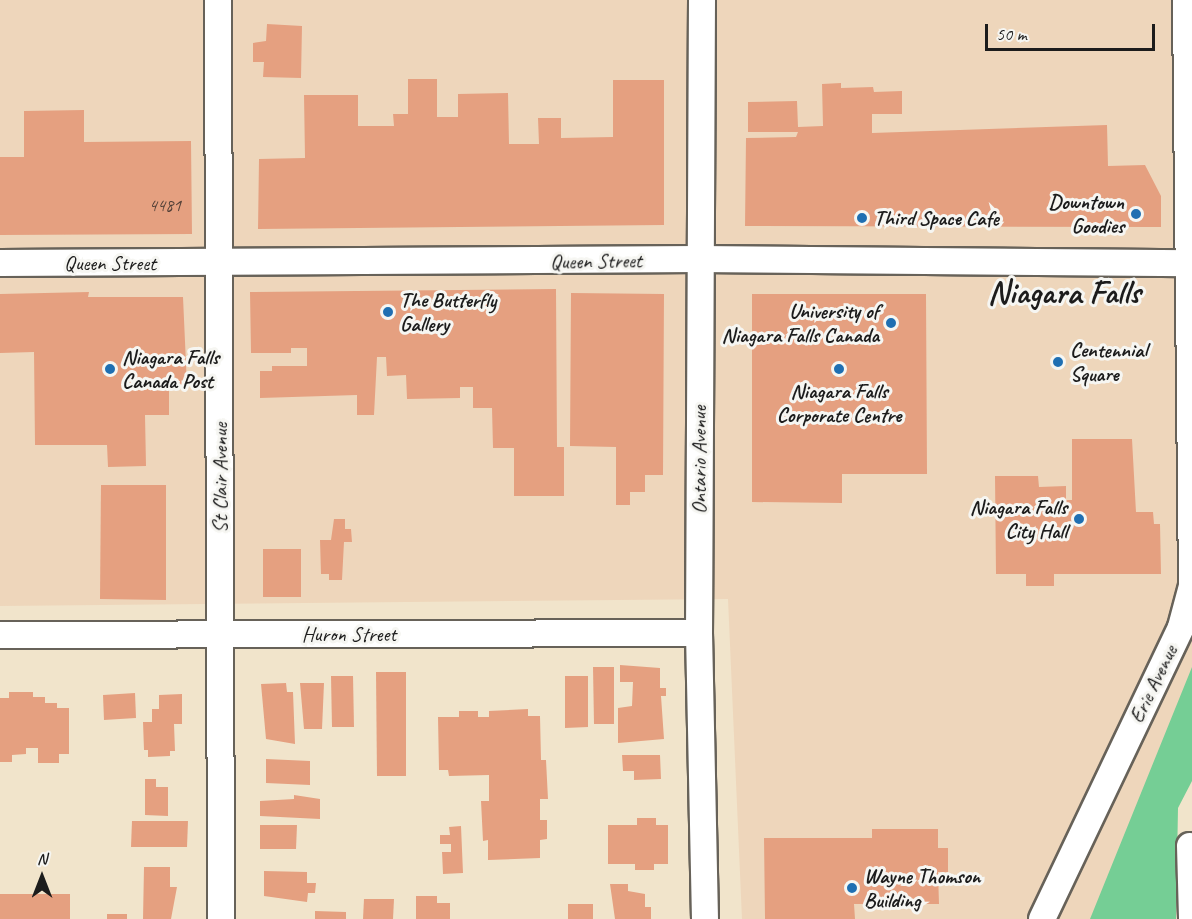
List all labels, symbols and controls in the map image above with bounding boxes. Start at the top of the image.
scale bar [988,12,1158,50]
text: 50 m [996,23,1027,45]
place label: Downtown Goodies [1049,189,1124,239]
house number: 4481 [149,194,181,216]
place label: Third Space Cafe [874,205,999,231]
marker: Downtown Goodies [1129,207,1143,221]
marker: Third Space Cafe [855,211,869,225]
street label: Queen Street [550,248,642,274]
street label: Queen Street [64,250,156,276]
district label: Niagara Falls [987,273,1141,313]
place label: The Butterfly Gallery [400,287,496,337]
place label: University of Niagara Falls Canada [721,298,879,348]
marker: The Butterfly Gallery [381,305,395,319]
marker: University of Niagara Falls Canada [884,316,898,330]
place label: Centennial Square [1070,337,1147,387]
place label: Niagara Falls Canada Post [122,344,220,394]
marker: Centennial Square [1051,355,1065,369]
marker: Niagara Falls Canada Post [103,362,117,376]
marker: Niagara Falls Corporate Centre [832,362,846,376]
place label: Niagara Falls Corporate Centre [777,378,901,428]
street label: Ontario Avenue [686,406,712,514]
street label: St Clair Avenue [207,423,233,533]
place label: Niagara Falls City Hall [969,494,1067,544]
marker: Niagara Falls City Hall [1072,512,1086,526]
street label: Huron Street [302,621,396,647]
street label: Erie Avenue [1124,641,1182,727]
north arrow [12,847,72,907]
text: N [37,849,47,869]
place label: Wayne Thomson Building [864,863,982,913]
marker: Wayne Thomson Building [845,881,859,895]

